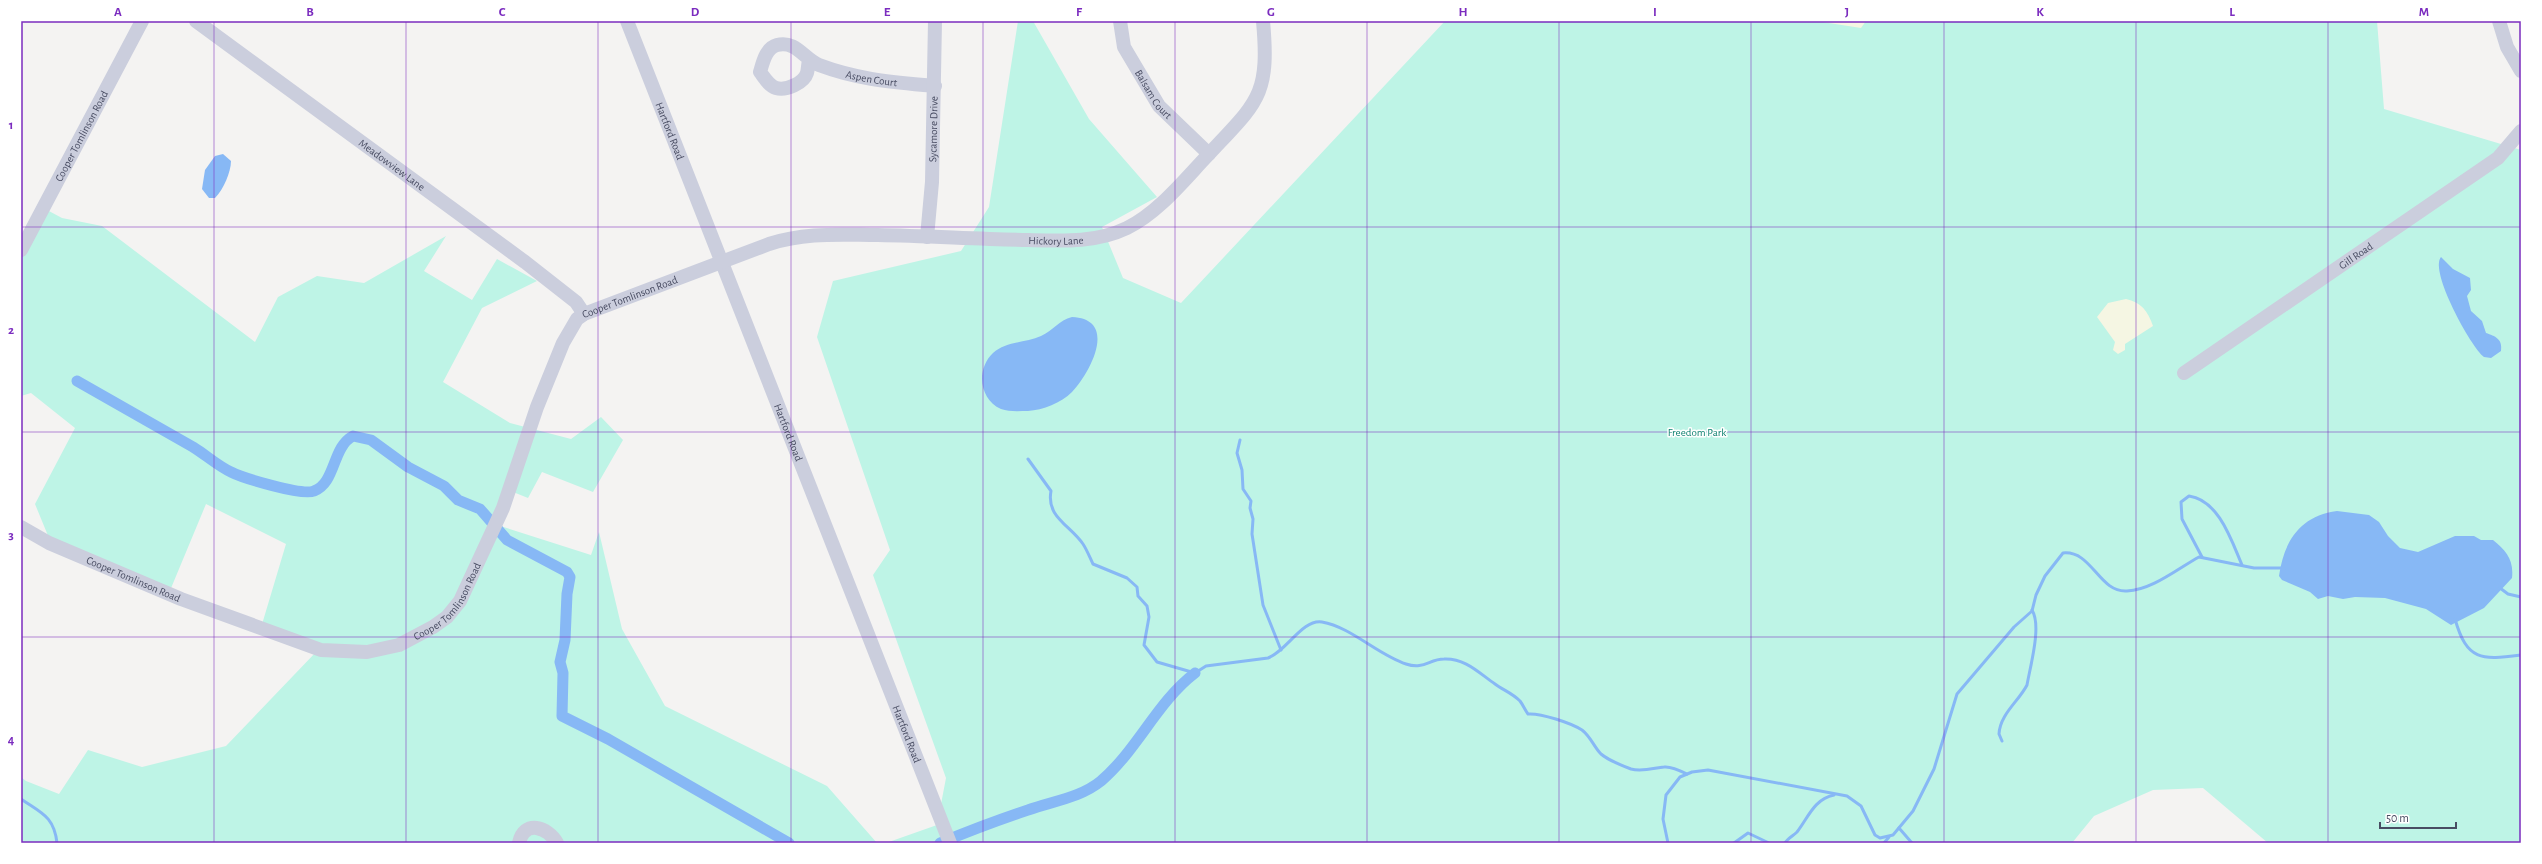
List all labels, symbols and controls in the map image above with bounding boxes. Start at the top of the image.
text: A [114,6,122,19]
text: B [306,6,314,19]
text: C [499,6,506,19]
text: D [691,6,700,19]
text: E [884,6,891,19]
text: F [1076,6,1083,19]
text: G [1267,6,1275,19]
text: H [1458,6,1468,19]
text: I [1653,6,1657,19]
text: J [1845,6,1849,19]
text: K [2036,6,2044,19]
text: L [2229,6,2235,19]
text: M [2419,6,2429,19]
street label: Aspen Court [845,68,898,88]
street label: Balsam Court [1133,68,1174,121]
street label: Cooper Tomlinson Road [53,88,110,183]
street label: Sycamore Drive [927,96,939,162]
street label: Hartford Road [654,101,687,161]
text: 1 [9,119,13,132]
street label: Meadowview Lane [357,137,427,192]
street label: Hickory Lane [1028,234,1084,246]
street label: Gill Road [2337,240,2375,271]
street label: Cooper Tomlinson Road [580,274,679,320]
text: 2 [8,324,14,337]
street label: Hartford Road [772,402,805,463]
park label: Freedom Park [1668,427,1726,438]
text: 3 [8,529,14,542]
street label: Cooper Tomlinson Road [85,554,182,604]
street label: Cooper Tomlinson Road [411,560,483,642]
street label: Hartford Road [891,704,923,765]
text: 4 [8,734,15,747]
scale bar [2380,804,2456,830]
text: 50 m [2386,812,2409,824]

